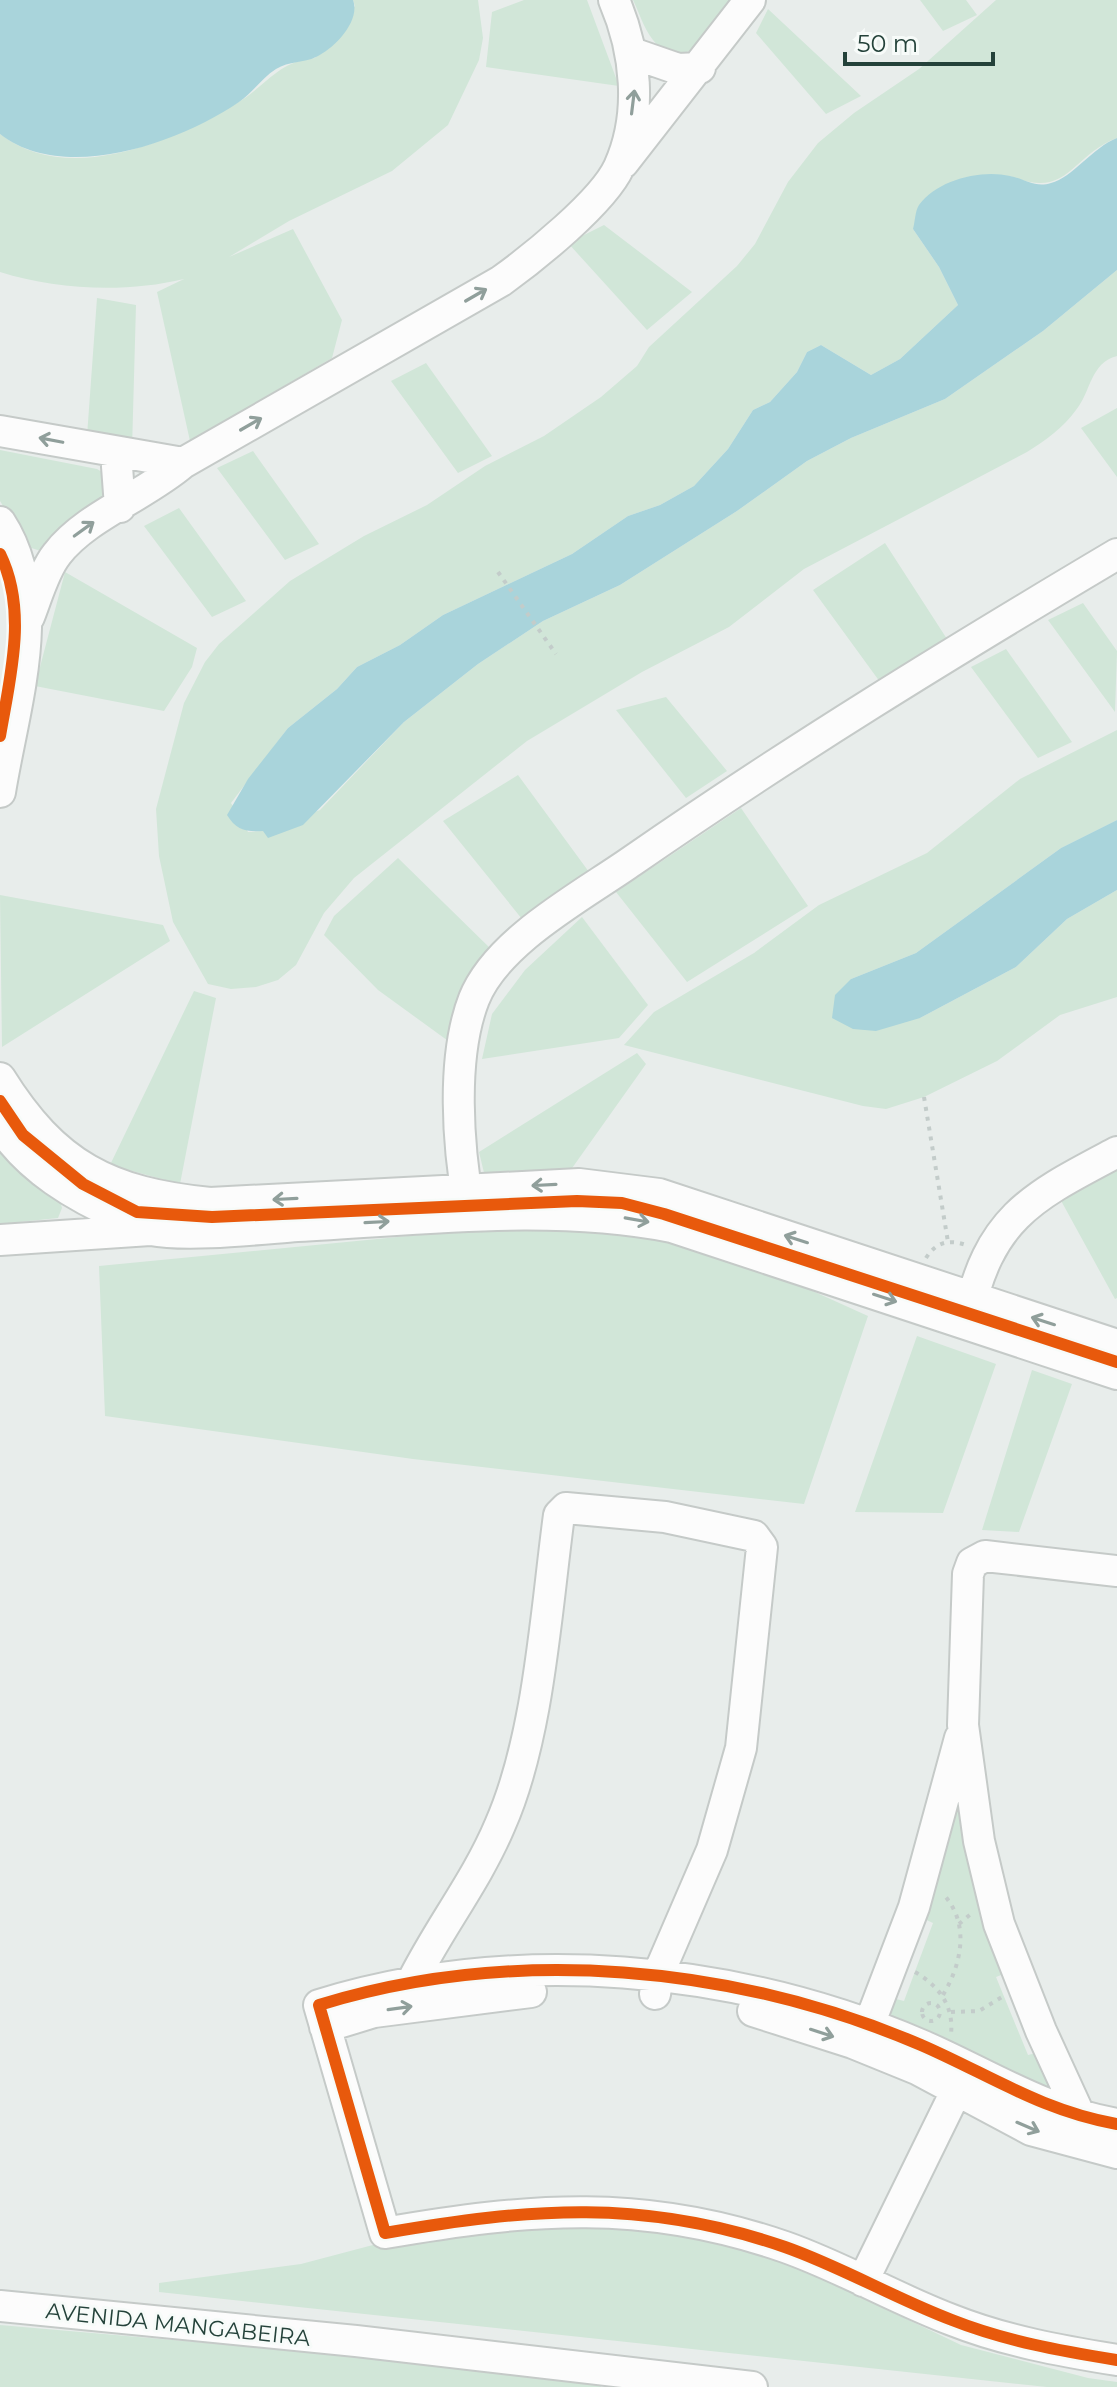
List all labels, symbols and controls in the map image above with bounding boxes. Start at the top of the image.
scale bar [845,16,993,66]
text: 50 m [857,29,918,58]
one-way arrow [626,90,641,115]
one-way arrow [464,287,487,303]
one-way arrow [238,416,262,431]
one-way arrow [39,432,64,447]
one-way arrow [73,521,94,538]
one-way arrow [531,1178,558,1193]
one-way arrow [272,1192,298,1207]
one-way arrow [363,1214,390,1229]
one-way arrow [624,1214,649,1229]
one-way arrow [784,1231,809,1246]
one-way arrow [871,1291,897,1306]
one-way arrow [1031,1313,1056,1328]
one-way arrow [387,2000,412,2015]
one-way arrow [809,2026,834,2041]
one-way arrow [1015,2121,1040,2136]
street label: AVENIDA MANGABEIRA [44,2297,312,2352]

